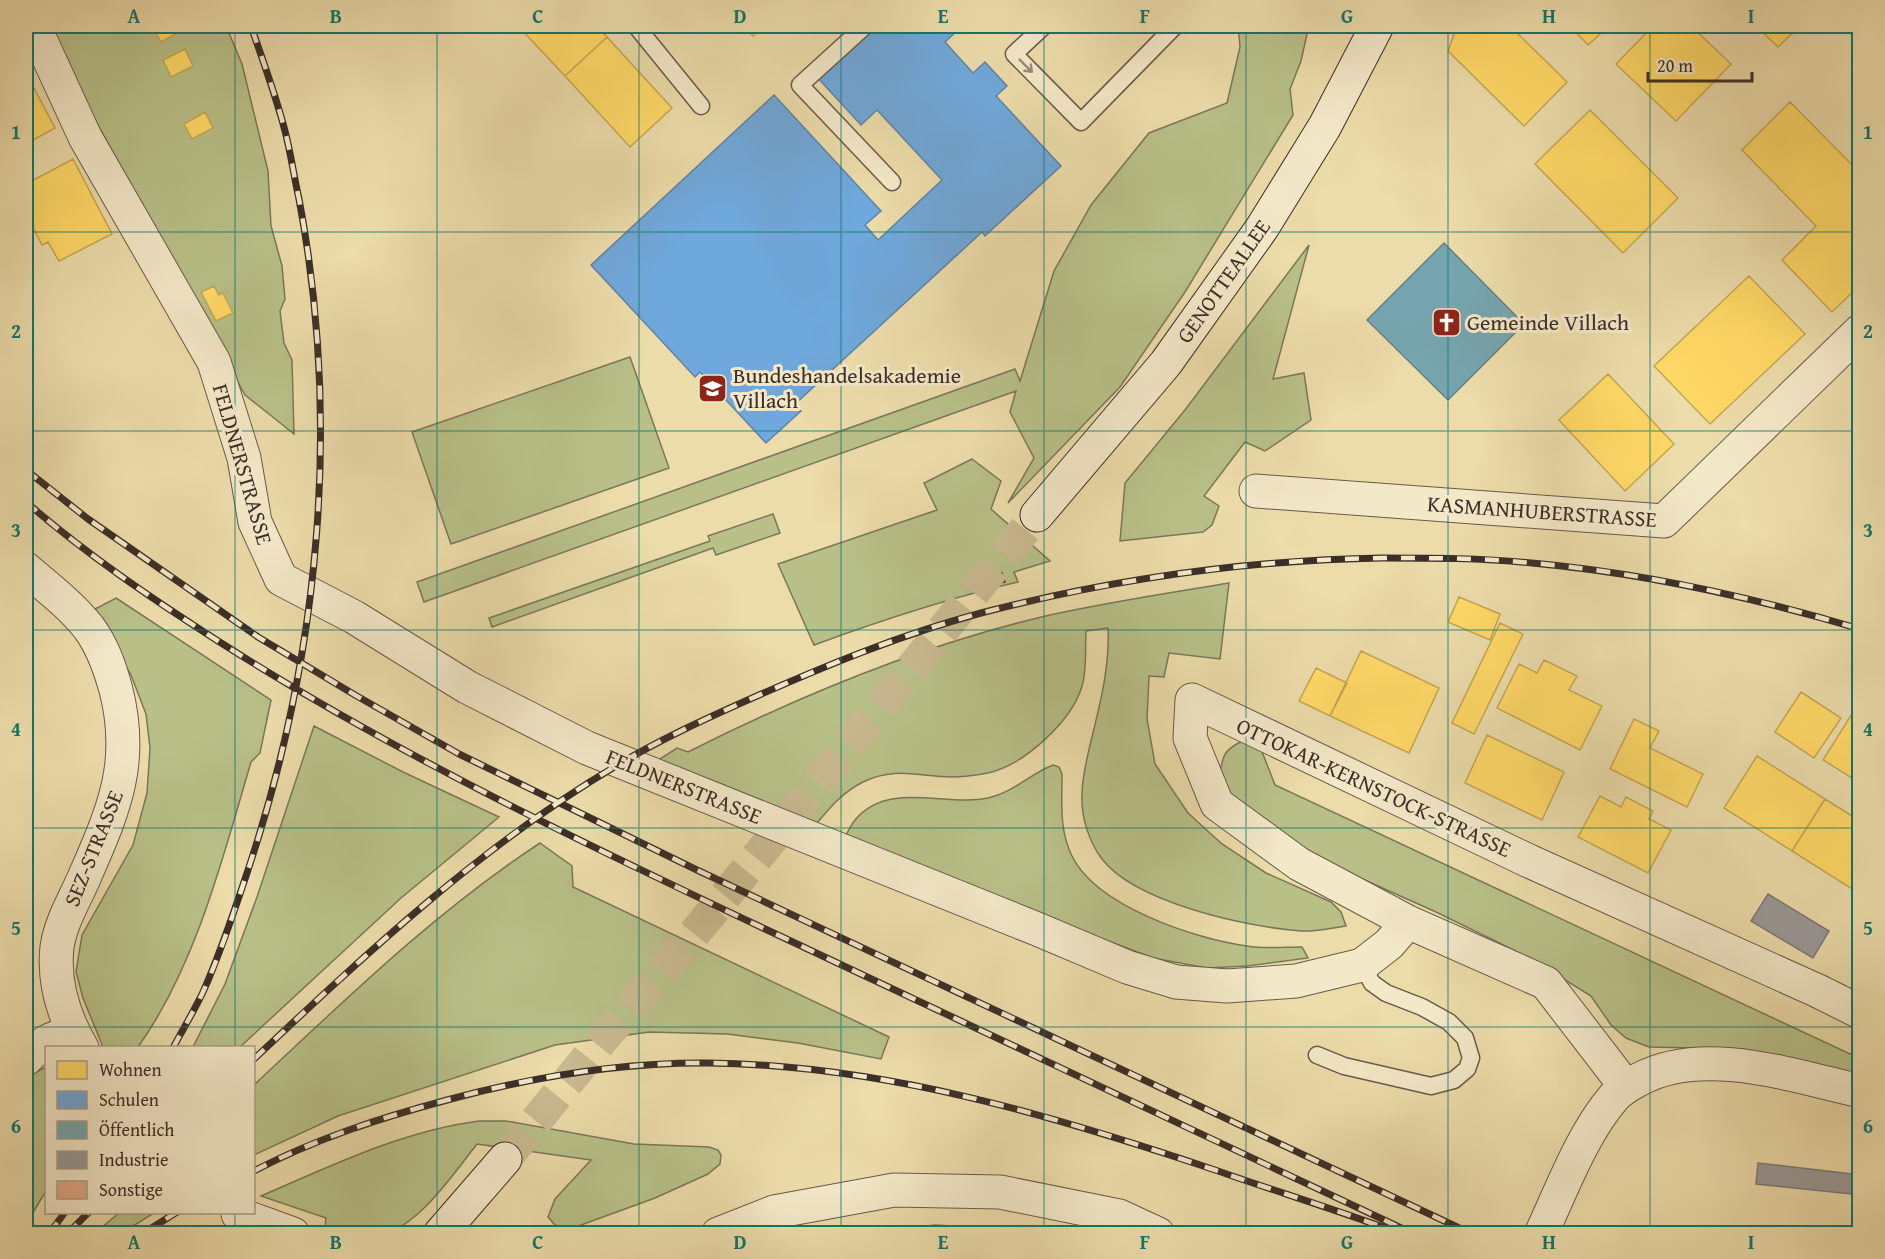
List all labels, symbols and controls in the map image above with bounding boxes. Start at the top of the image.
text: A [128,1,141,30]
text: B [330,1,342,30]
text: C [532,1,544,30]
text: D [733,1,747,30]
text: E [938,1,949,30]
text: F [1140,1,1150,30]
text: G [1341,1,1353,30]
text: H [1542,1,1556,30]
text: I [1748,1,1754,30]
scale bar [1648,45,1752,83]
text: 20 m [1657,52,1693,79]
one-way arrow [1018,59,1033,74]
text: 1 [11,117,21,146]
text: 1 [1863,117,1873,146]
street label: GENOTTEALLEE [1168,213,1278,349]
church icon: Gemeinde Villach [1430,306,1462,338]
place label: Gemeinde Villach [1467,306,1630,338]
text: 2 [11,316,21,345]
text: 2 [1863,316,1873,345]
place label: Bundeshandelsakademie Villach [733,359,961,416]
school or university icon: Bundeshandelsakademie Villach [696,372,728,404]
street label: FELDNERSTRASSE [205,380,281,548]
street label: KASMANHUBERSTRASSE [1426,487,1658,535]
text: 3 [11,515,21,544]
text: 3 [1863,515,1873,544]
street label: OTTOKAR-KERNSTOCK-STRASSE [1231,709,1517,865]
text: 4 [11,714,21,743]
text: 4 [1863,714,1873,743]
street label: FELDNERSTRASSE [601,740,767,832]
street label: SEZ-STRASSE [55,785,131,911]
text: 5 [11,913,21,942]
text: 5 [1863,913,1873,942]
legend [45,1046,255,1214]
text: Wohnen [99,1056,162,1083]
text: Schulen [99,1086,159,1113]
text: 6 [11,1111,21,1140]
text: 6 [1863,1111,1873,1140]
text: Öffentlich [99,1116,174,1143]
text: Industrie [99,1146,168,1173]
text: Sonstige [99,1176,163,1203]
text: A [128,1227,141,1256]
text: B [330,1227,342,1256]
text: C [532,1227,544,1256]
text: D [733,1227,747,1256]
text: E [938,1227,949,1256]
text: F [1140,1227,1150,1256]
text: G [1341,1227,1353,1256]
text: H [1542,1227,1556,1256]
text: I [1748,1227,1754,1256]

